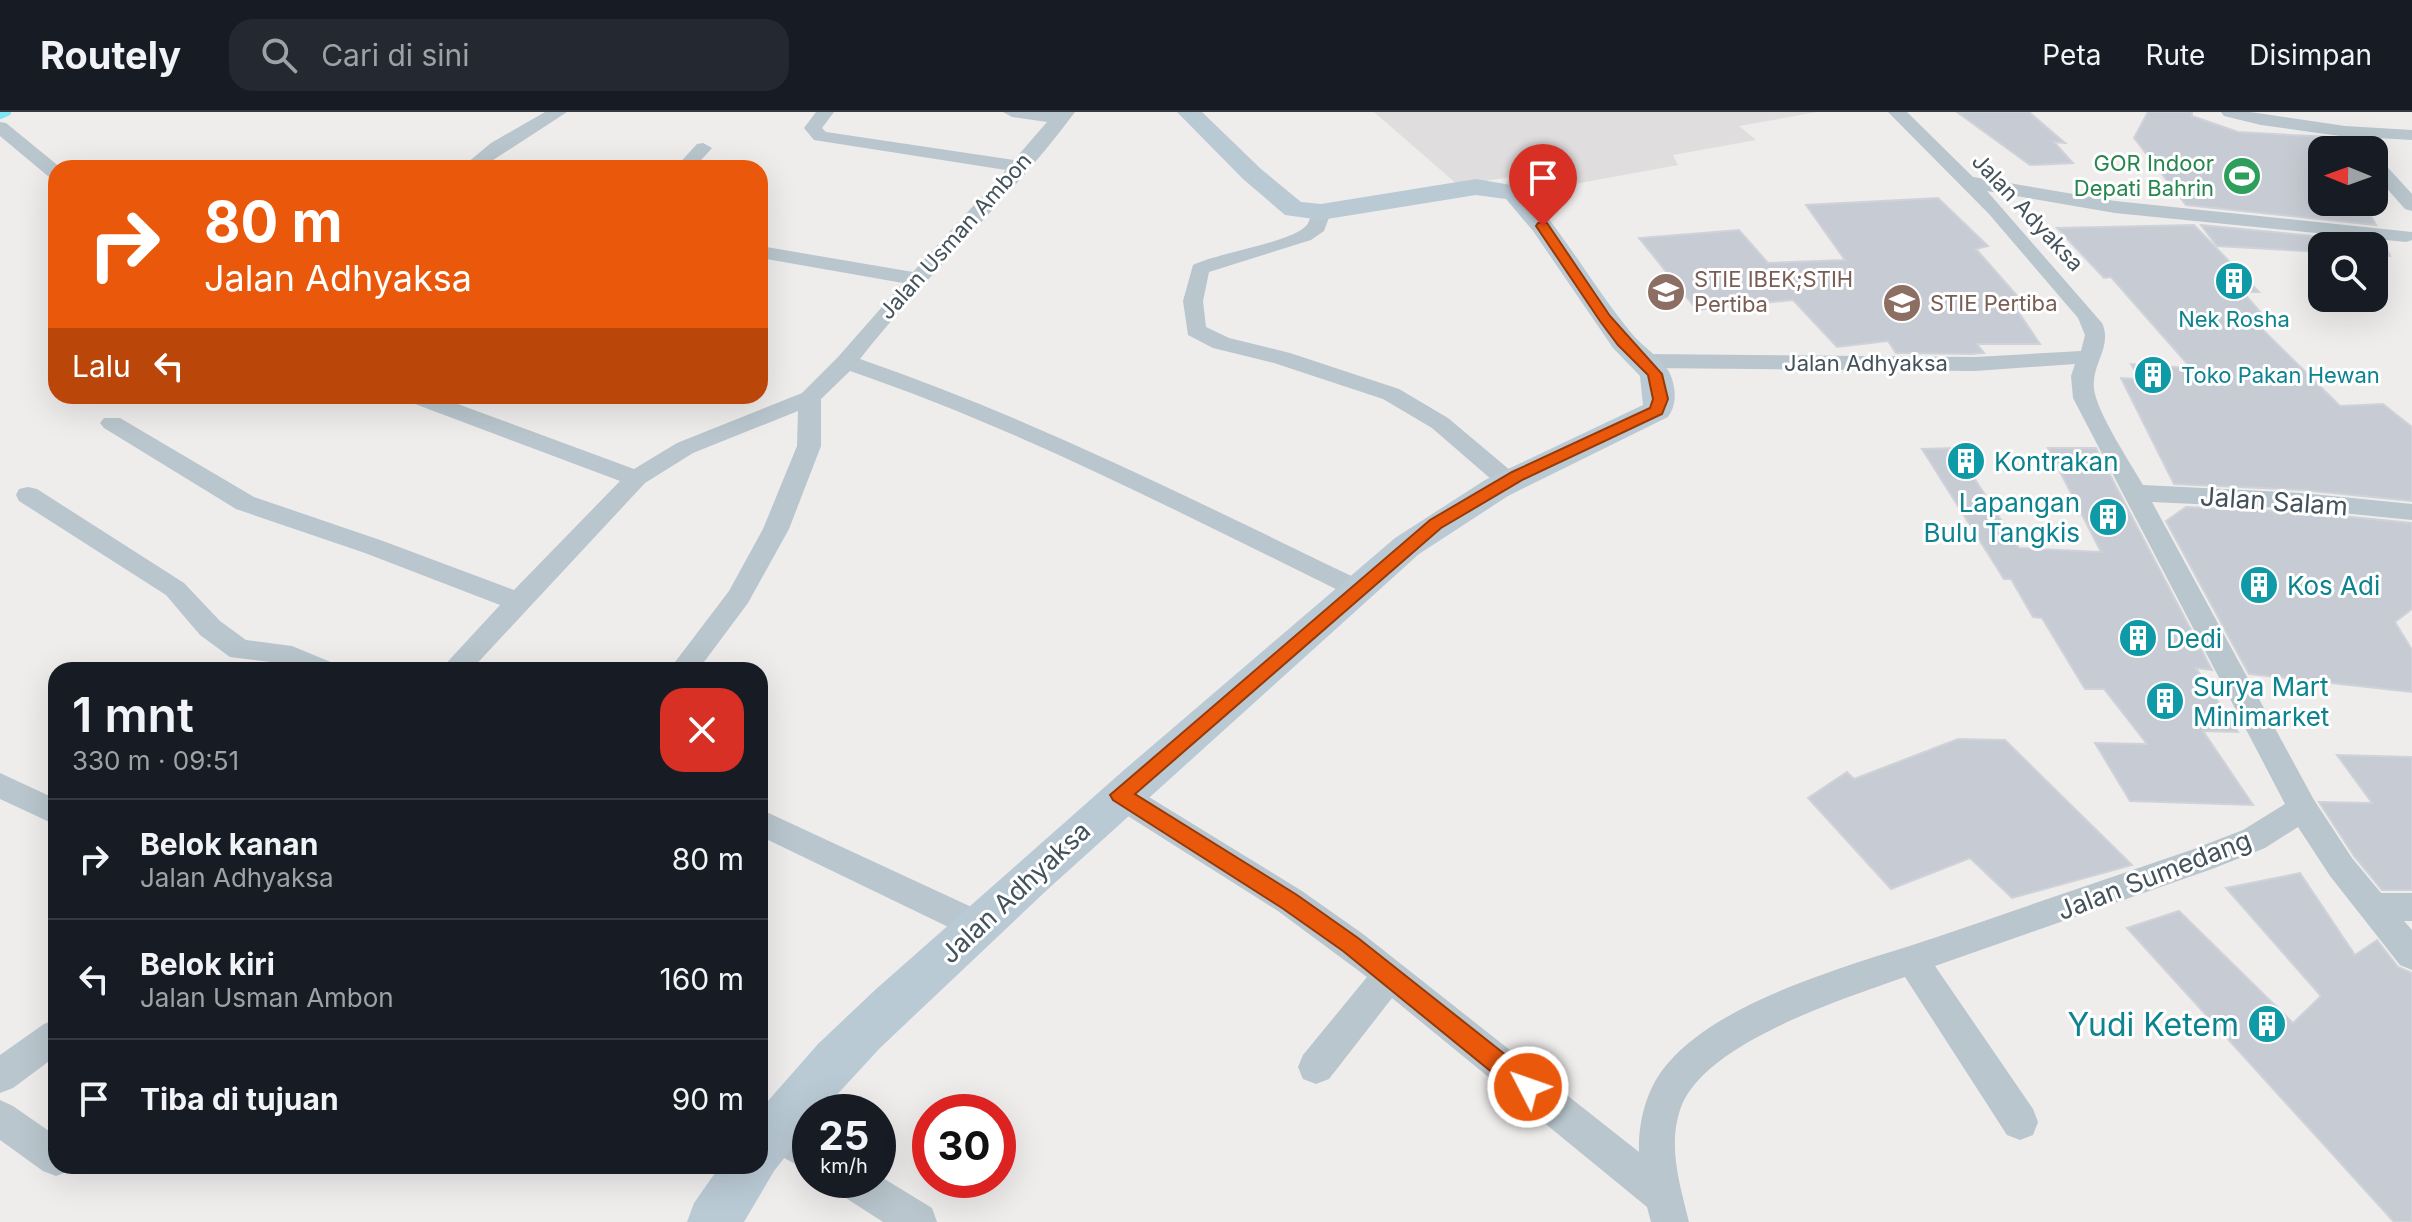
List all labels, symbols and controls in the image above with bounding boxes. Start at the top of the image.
search box [229,19,789,91]
text: Routely [40,32,181,78]
icon: search [257,33,301,77]
text: Cari di sini [321,37,470,73]
text: Peta [2042,38,2101,72]
text: Rute [2145,38,2205,72]
text: Disimpan [2249,38,2372,72]
north arrow [2308,136,2388,216]
map controls [2308,136,2388,312]
pin [1509,144,1577,226]
street label: Jalan Usman Ambon [874,148,1036,324]
street label: Jalan Adyaksa [1967,148,2089,276]
place label: GOR Indoor Depati Bahrin [2074,150,2214,201]
sports icon: GOR Indoor Depati Bahrin [2221,155,2263,197]
icon: arrive [1521,156,1565,200]
text: 80 m [204,188,343,256]
icon: right [72,192,176,296]
button: search [2308,232,2388,312]
text: Jalan Adhyaksa [204,256,472,300]
building icon: Nek Rosha [2213,260,2255,302]
place label: STIE IBEK;STIH Pertiba [1694,266,1853,317]
school or university icon: STIE IBEK;STIH Pertiba [1645,271,1687,313]
school or university icon: STIE Pertiba [1881,282,1923,324]
place label: STIE Pertiba [1930,290,2058,316]
place label: Nek Rosha [2178,306,2290,332]
icon: left [147,344,191,388]
text: Lalu [72,348,131,384]
street label: Jalan Adhyaksa [1784,350,1948,376]
building icon: Toko Pakan Hewan [2132,354,2174,396]
place label: Toko Pakan Hewan [2181,362,2380,388]
building icon: Kontrakan [1945,440,1987,482]
place label: Kontrakan [1994,446,2119,477]
street label: Jalan Salam [2199,480,2349,522]
place label: Lapangan Bulu Tangkis [1924,487,2080,548]
building icon: Lapangan Bulu Tangkis [2087,496,2129,538]
building icon: Kos Adi [2238,564,2280,606]
place label: Kos Adi [2287,570,2380,601]
building icon: Dedi [2117,617,2159,659]
place label: Dedi [2166,623,2222,654]
place label: Surya Mart Minimarket [2193,671,2329,732]
building icon: Surya Mart Minimarket [2144,680,2186,722]
text: 1 mnt [72,685,194,744]
button: close [660,688,744,772]
text: 330 m · 09:51 [72,745,239,776]
street label: Jalan Adhyaksa [934,815,1096,969]
street label: Jalan Sumedang [2053,824,2255,926]
text: Belok kanan [140,826,318,862]
icon: right [72,837,116,881]
text: 80 m [672,841,744,877]
text: Jalan Adhyaksa [140,862,334,893]
text: Belok kiri [140,946,275,982]
icon: left [72,957,116,1001]
text: 160 m [660,961,744,997]
text: Jalan Usman Ambon [140,982,394,1013]
building icon: Yudi Ketem [2246,1003,2288,1045]
place label: Yudi Ketem [2068,1005,2239,1044]
position arrow [1486,1045,1570,1129]
icon: arrive [72,1077,116,1121]
text: Tiba di tujuan [140,1081,339,1117]
text: 90 m [672,1081,744,1117]
speed limit sign: 30 [912,1094,1016,1198]
text: 25 [819,1111,869,1160]
text: km/h [820,1154,868,1178]

